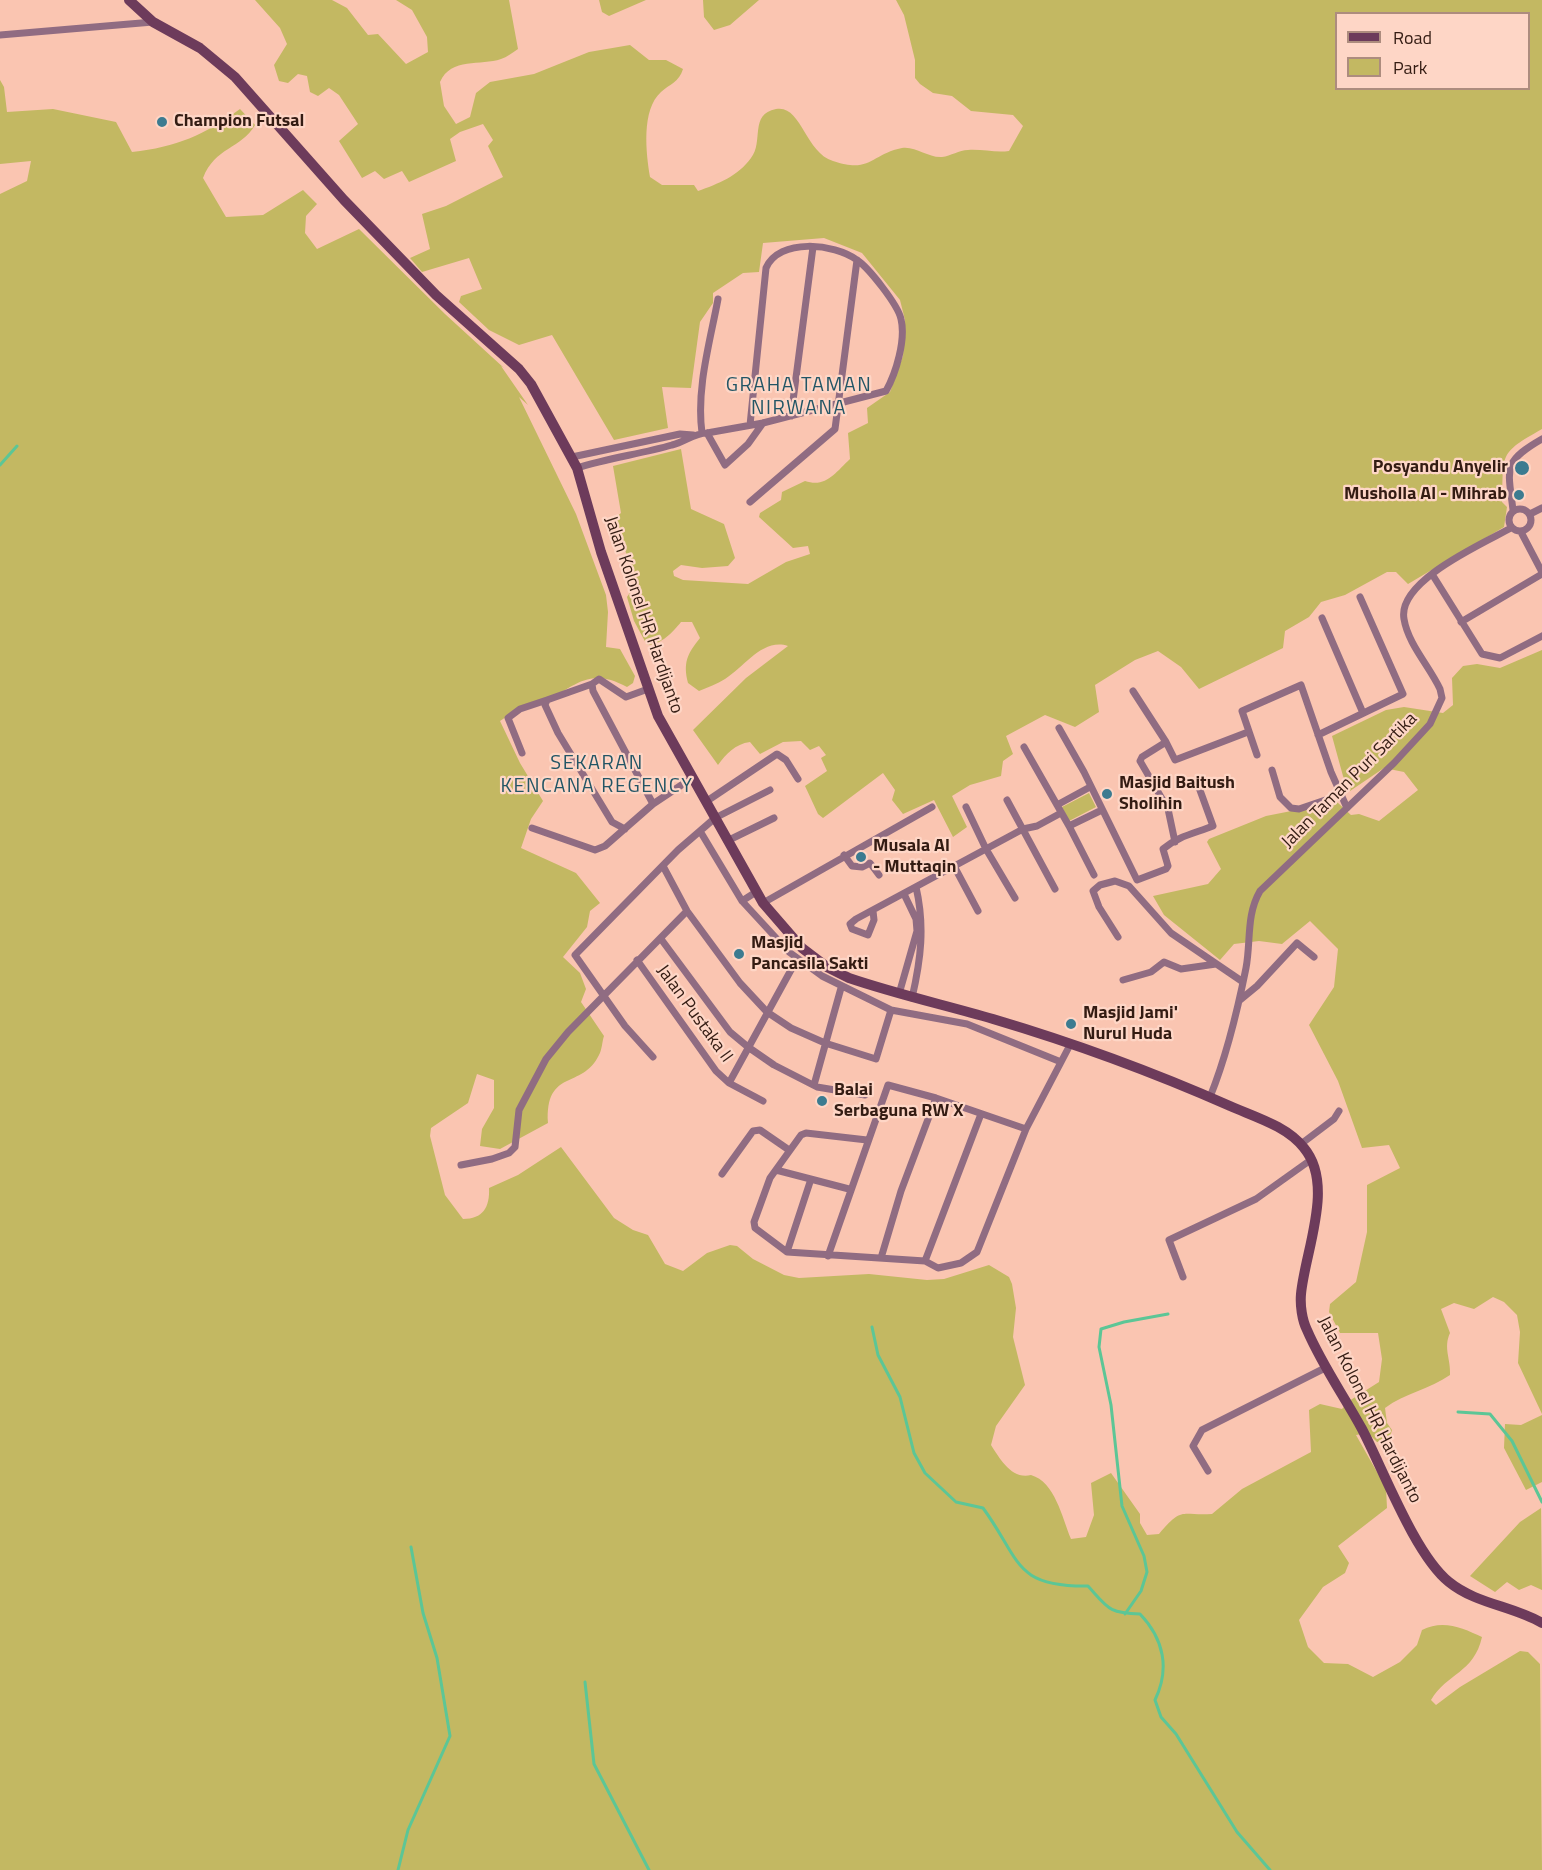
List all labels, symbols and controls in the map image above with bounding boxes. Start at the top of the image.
legend [1335,12,1530,90]
text: Road [1393,24,1432,51]
text: Park [1393,54,1427,81]
place label: Champion Futsal [174,111,304,133]
marker: Champion Futsal [155,115,169,129]
district label: GRAHA TAMAN NIRWANA [726,374,872,421]
place label: Posyandu Anyelir [1373,457,1508,479]
marker: Posyandu Anyelir [1513,459,1531,477]
place label: Musholla Al - Mihrab [1344,484,1507,506]
marker: Musholla Al - Mihrab [1512,488,1526,502]
street label: Jalan Kolonel HR Hardijanto [599,514,687,716]
street label: Jalan Taman Puri Sartika [1278,709,1422,853]
district label: SEKARAN KENCANA REGENCY [501,752,693,799]
place label: Masjid Baitush Sholihin [1119,773,1235,816]
marker: Masjid Baitush Sholihin [1100,787,1114,801]
place label: Musala Al - Muttaqin [873,836,956,878]
marker: Musala Al - Muttaqin [854,850,868,864]
place label: Masjid Pancasila Sakti [751,933,869,976]
marker: Masjid Pancasila Sakti [732,947,746,961]
street label: Jalan Pustaka II [651,961,737,1067]
place label: Masjid Jami' Nurul Huda [1083,1003,1178,1046]
marker: Masjid Jami' Nurul Huda [1064,1017,1078,1031]
place label: Balai Serbaguna RW X [834,1080,963,1122]
marker: Balai Serbaguna RW X [815,1094,829,1108]
street label: Jalan Kolonel HR Hardijanto [1312,1313,1426,1507]

